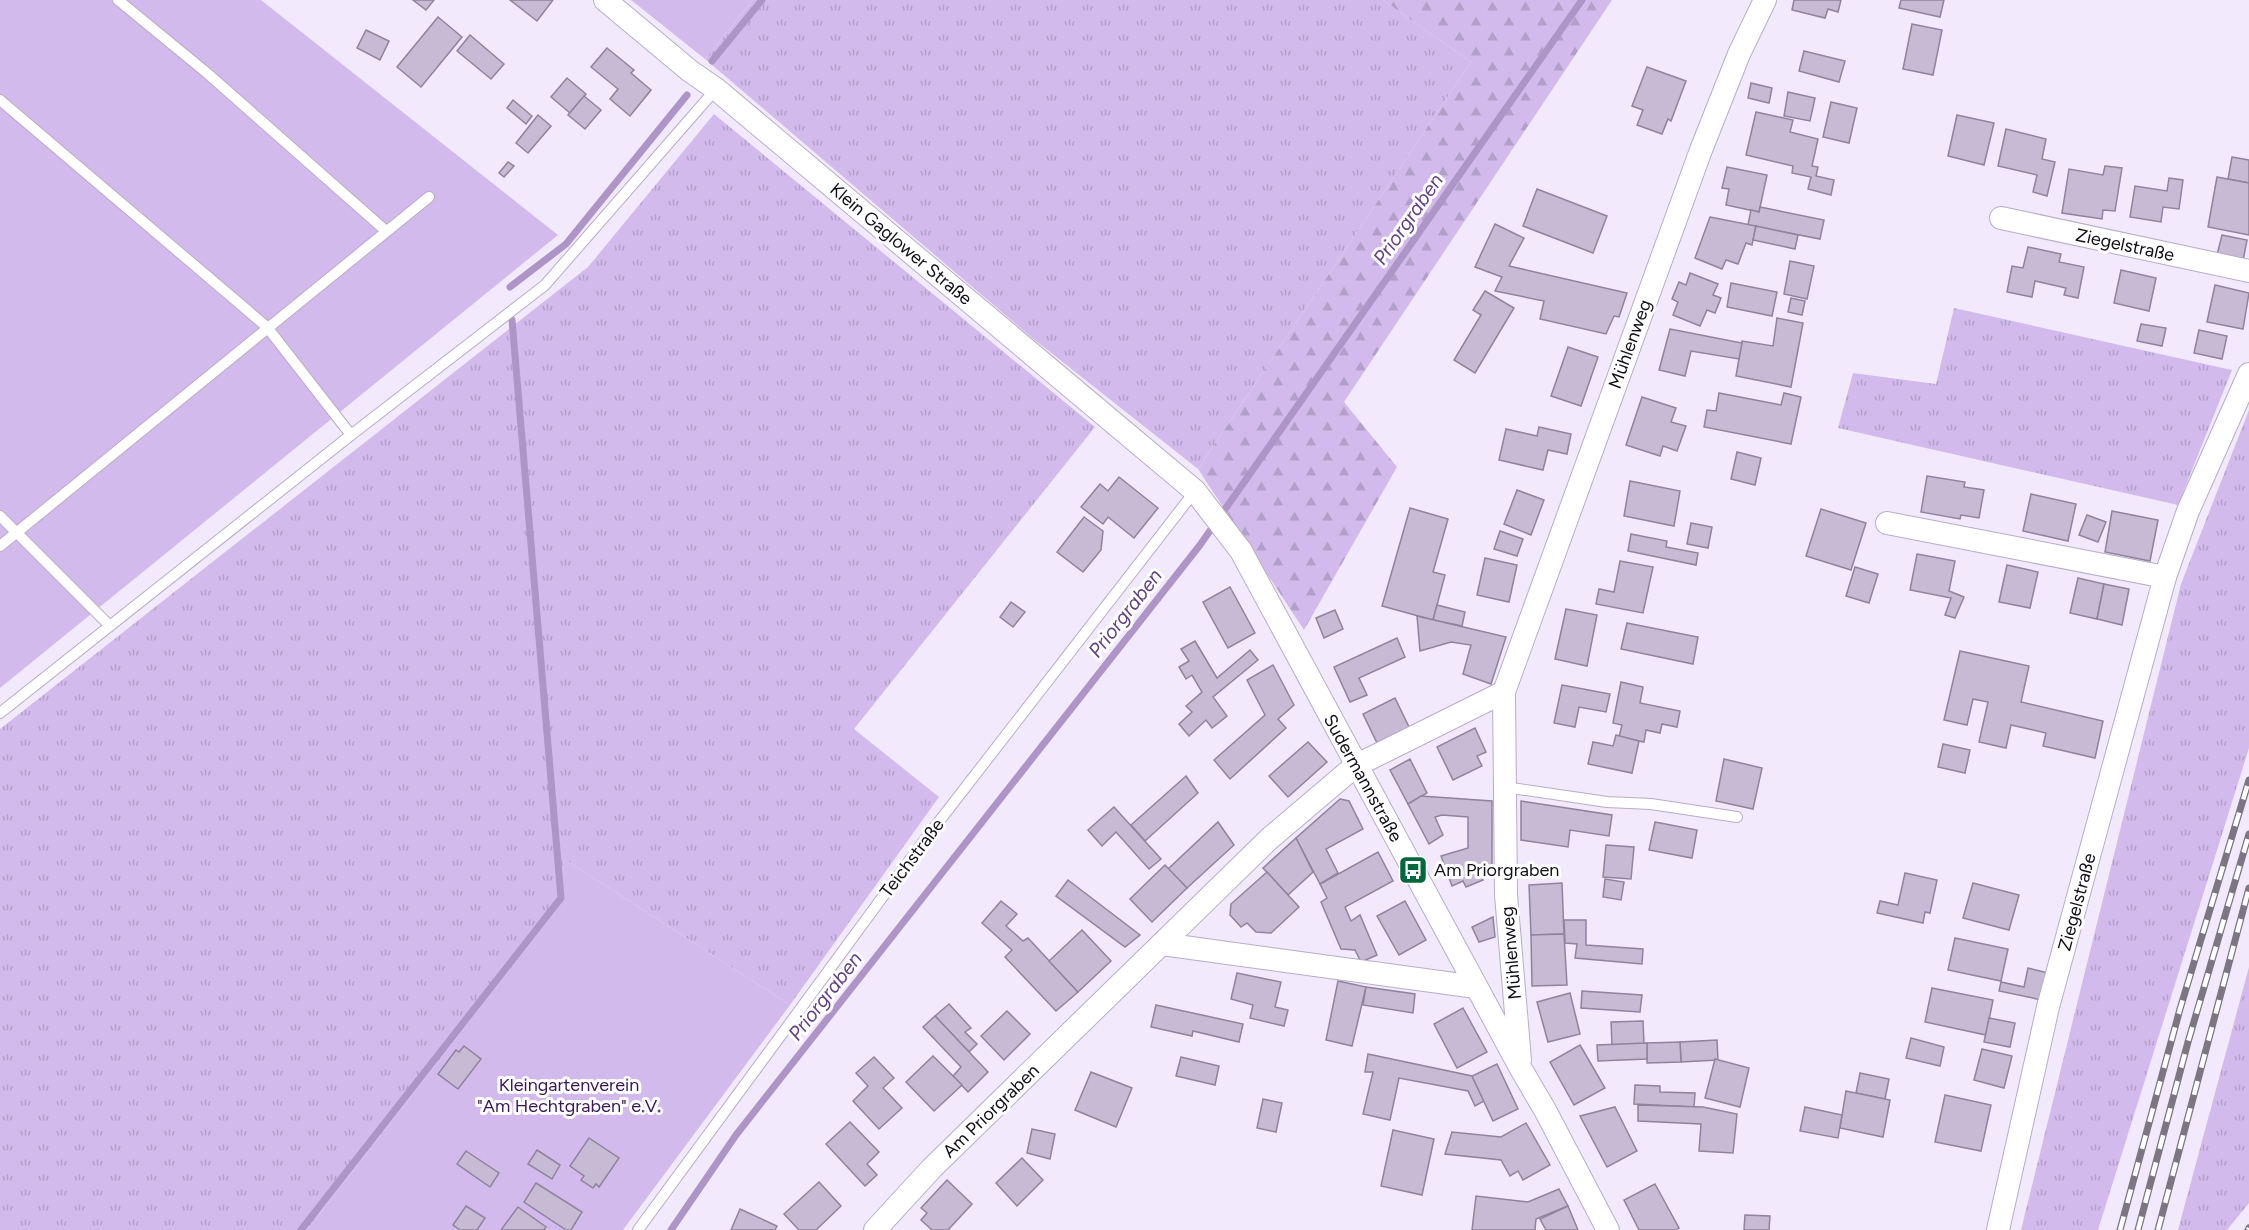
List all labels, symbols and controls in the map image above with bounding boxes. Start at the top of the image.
water label: Priorgraben [1368,169,1448,269]
street label: Klein Gaglower Straße [826,178,977,310]
street label: Ziegelstraße [2074,224,2177,266]
street label: Mühlenweg [1604,296,1656,392]
water label: Priorgraben [1083,564,1167,662]
street label: Sudermannstraße [1319,710,1407,846]
street label: Teichstraße [875,814,949,902]
street label: Ziegelstraße [2053,851,2101,953]
bus stop icon: Am Priorgraben [1397,854,1429,886]
place label: Am Priorgraben [1434,859,1559,881]
street label: Mühlenweg [1496,906,1526,1000]
water label: Priorgraben [783,947,867,1045]
street label: Am Priorgraben [938,1060,1044,1162]
park label: Kleingartenverein "Am Hechtgraben" e.V. [477,1074,661,1117]

